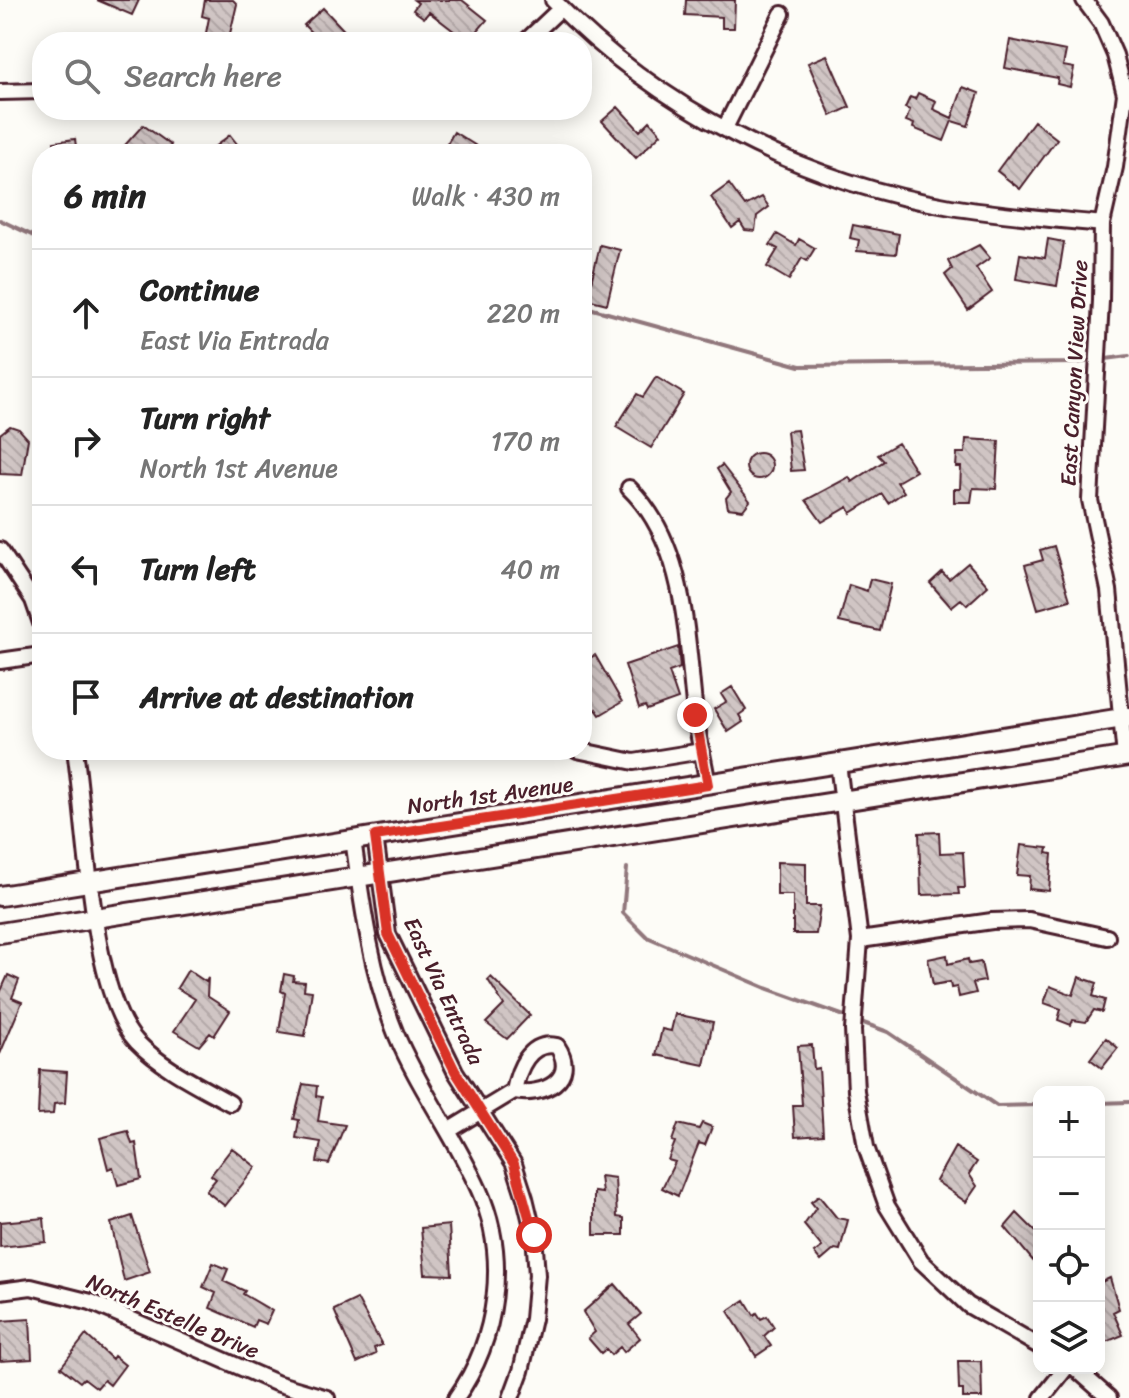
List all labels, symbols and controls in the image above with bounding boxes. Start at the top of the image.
search box [32,32,592,120]
text: Search here [124,49,282,103]
icon: search [60,54,104,98]
text: 6 min [64,166,146,226]
text: Walk · 430 m [412,173,560,219]
street label: East Canyon View Drive [1049,259,1099,487]
text: Continue [140,263,259,317]
text: 220 m [487,290,560,336]
icon: ahead [64,291,108,335]
text: East Via Entrada [140,317,329,363]
text: Turn right [140,391,270,445]
text: 170 m [491,418,560,464]
icon: right [64,419,108,463]
text: North 1st Avenue [140,445,338,491]
text: Turn left [140,542,256,596]
text: 40 m [501,546,560,592]
icon: left [64,547,108,591]
text: Arrive at destination [140,670,414,724]
icon: arrive [64,675,108,719]
route end [677,697,713,733]
street label: North 1st Avenue [404,764,576,826]
street label: East Via Entrada [393,910,496,1072]
map controls [1033,1086,1105,1374]
button: + [1033,1086,1105,1158]
button: − [1033,1158,1105,1230]
route start [516,1217,552,1253]
button: locate [1033,1230,1105,1302]
street label: North Estelle Drive [80,1262,266,1370]
button: layers [1033,1302,1105,1374]

